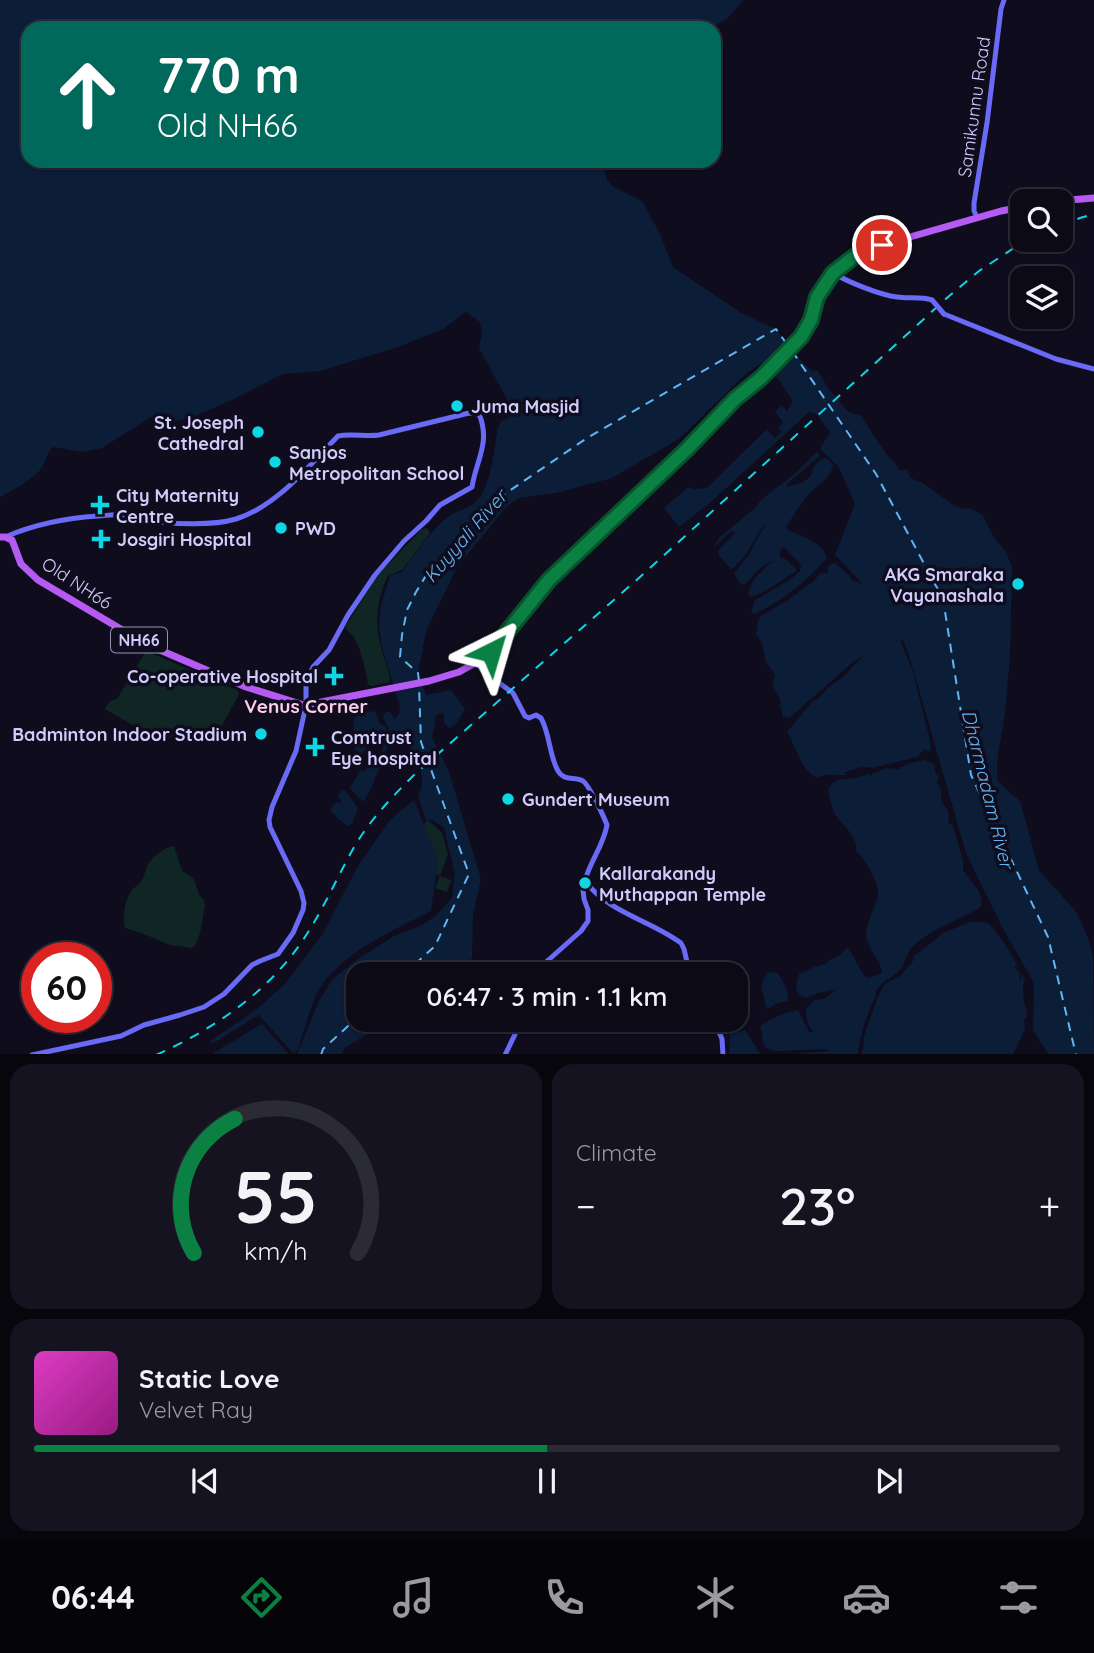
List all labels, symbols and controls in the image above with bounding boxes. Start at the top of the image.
street label: Samikunnu Road [953,35,995,179]
text: 770 m [157,44,300,105]
icon: ahead [42,49,133,140]
text: Old NH66 [157,105,297,145]
map controls [1010,189,1073,329]
button: search [1010,189,1073,252]
pin [852,215,912,275]
icon: arrive [863,226,901,264]
button: layers [1010,266,1073,329]
place label: Juma Masjid [471,395,580,418]
marker: Juma Masjid [449,398,465,414]
place label: St. Joseph Cathedral [154,411,244,455]
marker: St. Joseph Cathedral [250,424,266,440]
place label: Sanjos Metropolitan School [289,441,464,485]
marker: Sanjos Metropolitan School [267,454,283,470]
water label: Kuyyali River [418,483,514,587]
place label: City Maternity Centre [116,484,239,528]
marker: City Maternity Centre [90,495,110,515]
place label: PWD [295,517,336,540]
marker: PWD [273,520,289,536]
place label: Josgiri Hospital [117,528,252,551]
marker: Josgiri Hospital [91,529,111,549]
street label: Old NH66 [38,552,117,614]
place label: AKG Smaraka Vayanashala [885,563,1004,607]
marker: AKG Smaraka Vayanashala [1010,576,1026,592]
position arrow [454,615,528,689]
road number: NH66 [111,628,167,652]
place label: Co-operative Hospital [127,665,318,688]
marker: Co-operative Hospital [324,666,344,686]
district label: Venus Corner [244,694,368,718]
water label: Dharmadam River [957,707,1020,873]
place label: Badminton Indoor Stadium [12,723,247,746]
marker: Badminton Indoor Stadium [253,726,269,742]
place label: Comtrust Eye hospital [331,726,437,770]
marker: Comtrust Eye hospital [305,737,325,757]
place label: Gundert Museum [522,788,670,811]
marker: Gundert Museum [500,791,516,807]
place label: Kallarakandy Muthappan Temple [599,862,766,906]
marker: Kallarakandy Muthappan Temple [577,875,593,891]
speed limit sign: 60 [21,942,112,1033]
text: 06:47 · 3 min · 1.1 km [427,980,667,1013]
text: Climate [576,1138,657,1167]
text: 55 [234,1150,318,1241]
text: 23° [779,1173,855,1238]
text: − [576,1182,596,1230]
text: + [1039,1182,1060,1230]
text: km/h [244,1234,308,1265]
text: Static Love [139,1362,280,1395]
text: Velvet Ray [139,1395,253,1424]
icon: previous [186,1462,224,1500]
icon: pause [528,1462,566,1500]
icon: next [870,1462,908,1500]
icon: directions [237,1573,286,1622]
icon: music [389,1573,438,1622]
icon: phone [540,1573,589,1622]
icon: climate [691,1573,740,1622]
icon: car [842,1573,891,1622]
icon: filters [994,1573,1043,1622]
text: 06:44 [51,1577,135,1617]

